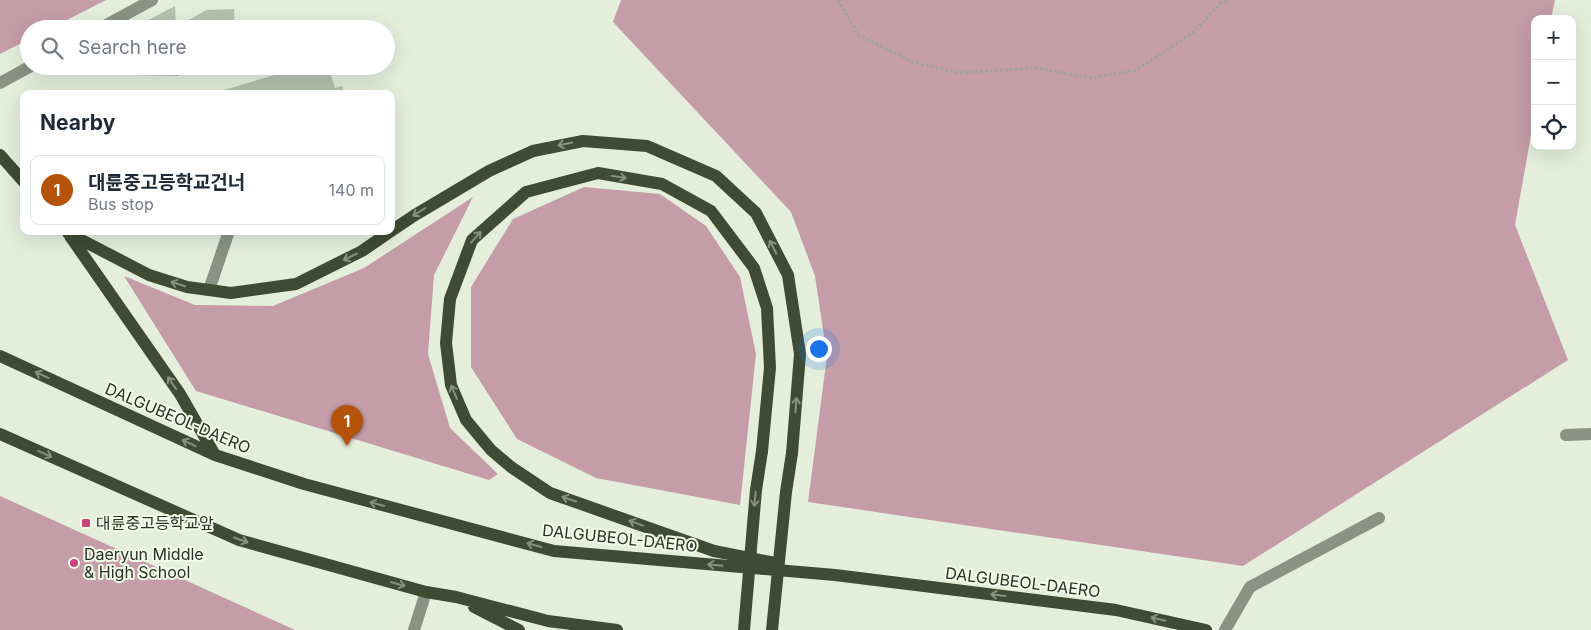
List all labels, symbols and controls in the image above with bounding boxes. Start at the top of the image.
map controls [1531,15,1576,150]
button: + [1531,15,1576,60]
search box [20,20,395,75]
icon: search [38,34,66,62]
text: Search here [78,36,187,59]
button: − [1531,60,1576,105]
button: locate [1531,105,1576,150]
text: Nearby [40,110,115,135]
one-way arrow [558,140,574,150]
text: 대륜중고등학교건너 [88,171,245,194]
one-way arrow [610,172,626,182]
text: 1 [54,180,60,200]
text: 140 m [329,180,374,200]
text: Bus stop [88,194,154,214]
one-way arrow [412,207,426,218]
one-way arrow [471,231,482,244]
one-way arrow [768,239,778,254]
one-way arrow [343,253,358,263]
one-way arrow [170,279,186,288]
your location [806,336,832,362]
one-way arrow [35,370,50,379]
one-way arrow [167,376,178,390]
street label: DALGUBEOL-DAERO [102,378,254,458]
one-way arrow [449,385,458,400]
one-way arrow [791,397,800,413]
pin: 1 [331,405,363,446]
one-way arrow [182,438,197,447]
one-way arrow [37,449,52,459]
one-way arrow [750,491,760,507]
one-way arrow [562,494,578,504]
one-way arrow [369,498,385,508]
place label: 대륜중고등학교앞 [96,513,214,533]
marker: 대륜중고등학교앞 [80,517,92,529]
one-way arrow [629,518,644,527]
street label: DALGUBEOL-DAERO [541,520,699,556]
one-way arrow [233,536,249,545]
one-way arrow [526,540,542,550]
place label: Daeryun Middle & High School [84,544,204,582]
marker: Daeryun Middle & High School [68,557,80,569]
one-way arrow [707,560,723,570]
street label: DALGUBEOL-DAERO [944,563,1102,601]
one-way arrow [389,580,405,589]
one-way arrow [990,590,1006,600]
one-way arrow [1151,614,1167,623]

